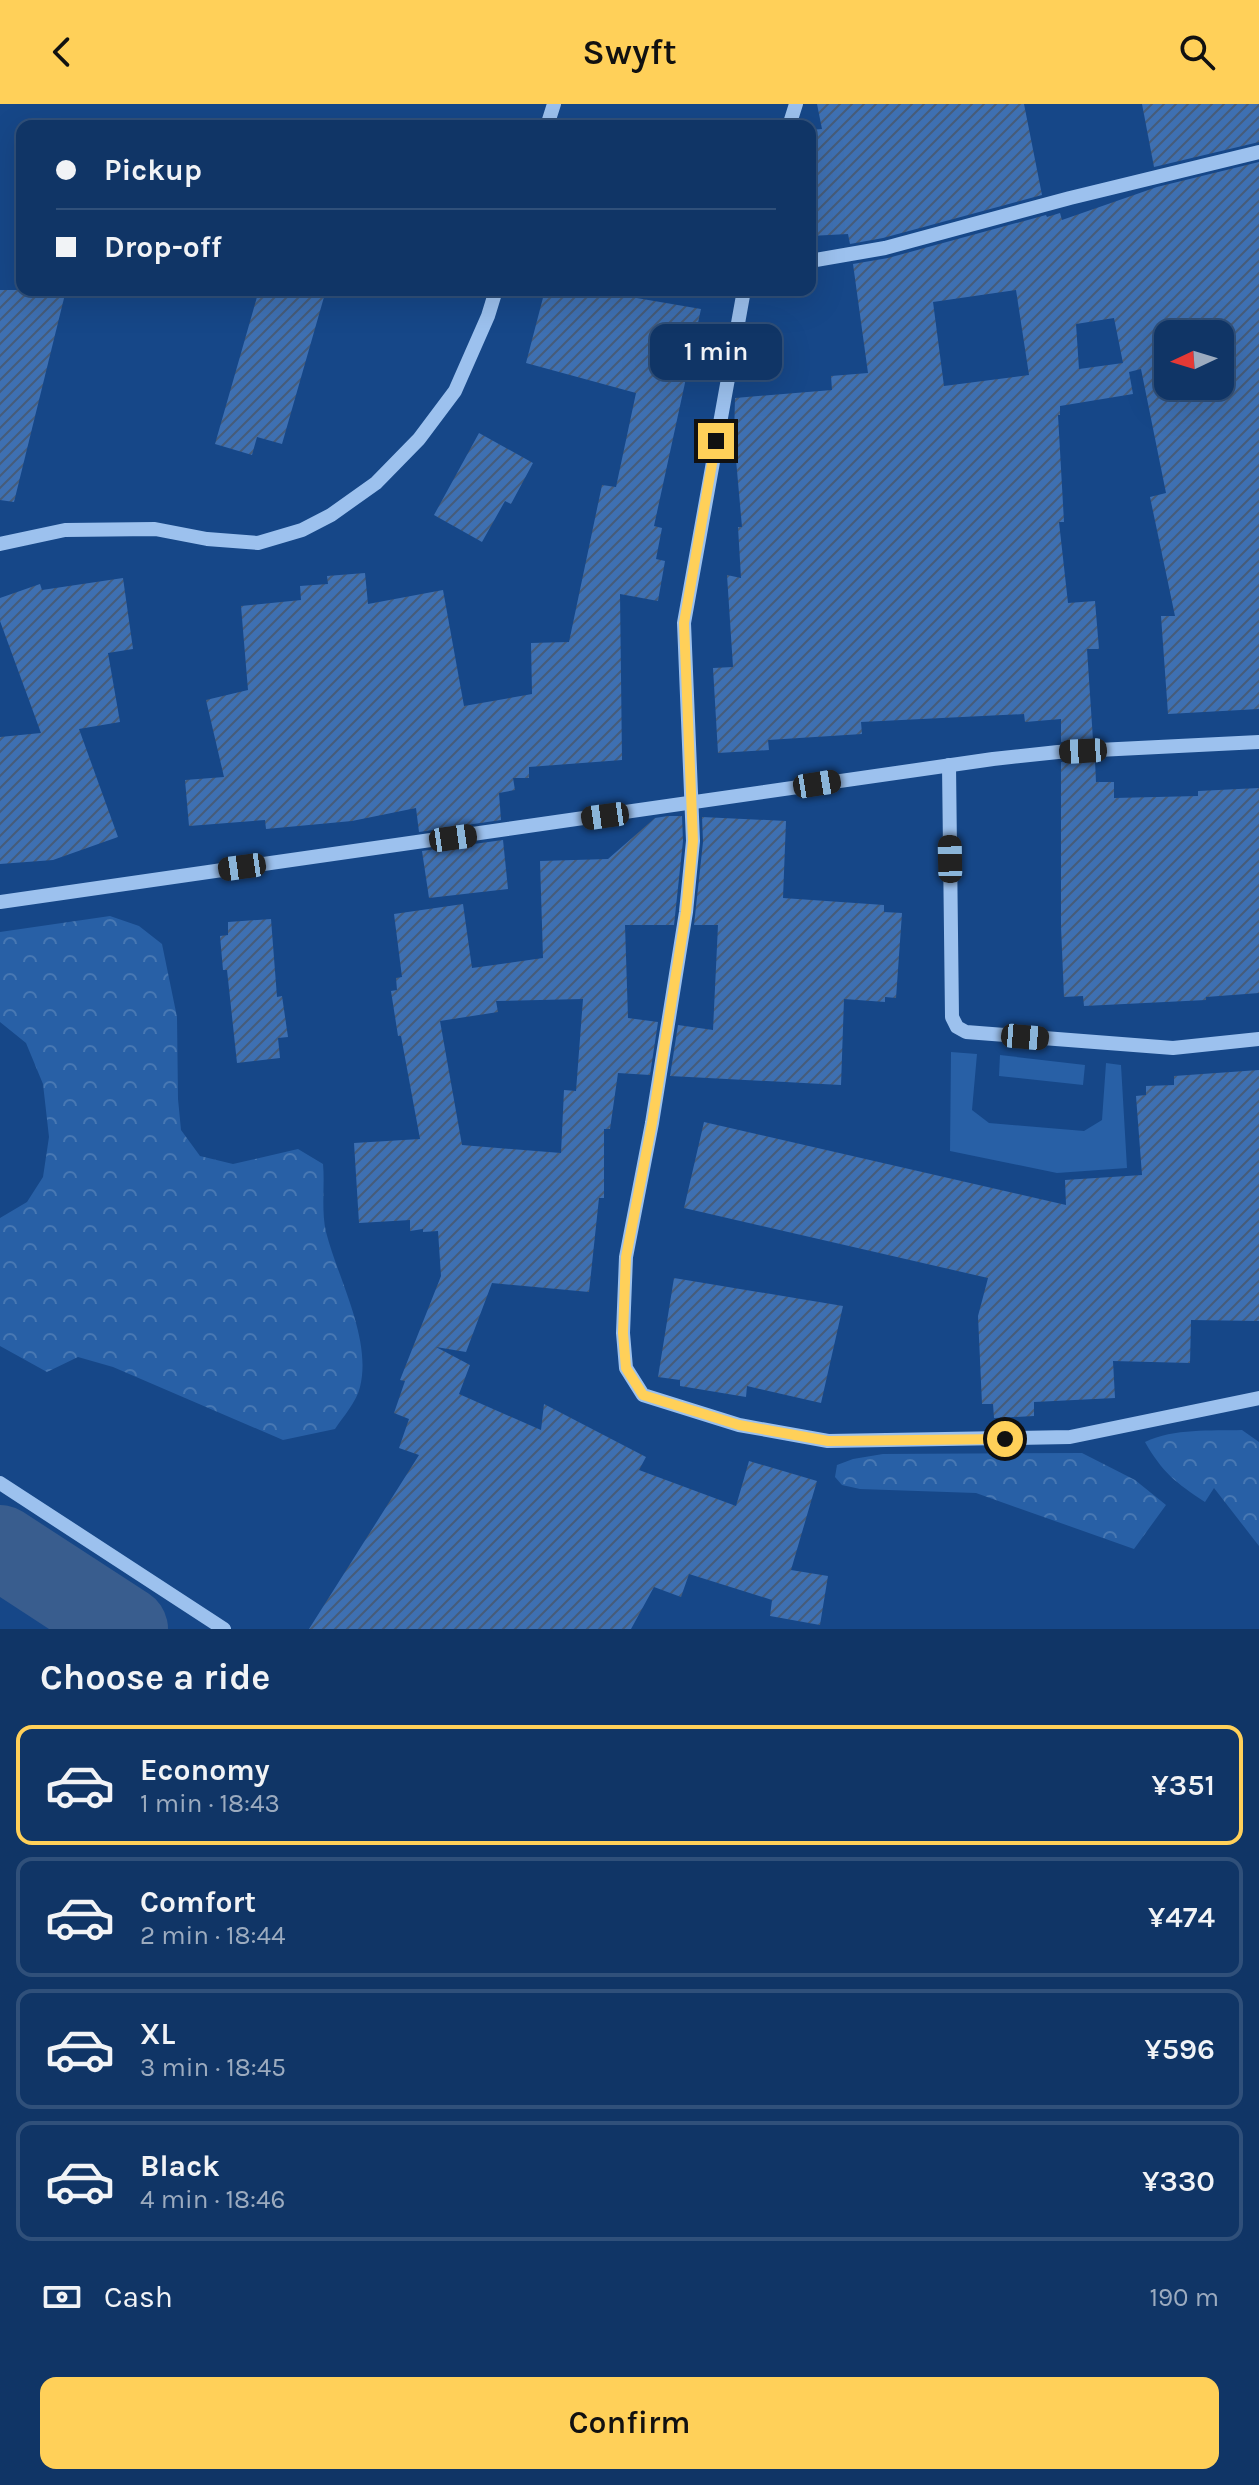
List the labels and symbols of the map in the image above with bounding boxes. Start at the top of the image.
north arrow [1154,320,1234,400]
callout: 1 min [650,325,782,381]
route end [698,423,734,459]
car [1058,738,1108,764]
car [791,768,843,800]
car [580,801,630,831]
car [428,823,478,853]
car [938,835,962,883]
car [217,852,267,882]
car [1000,1023,1050,1051]
route start [987,1421,1023,1457]

